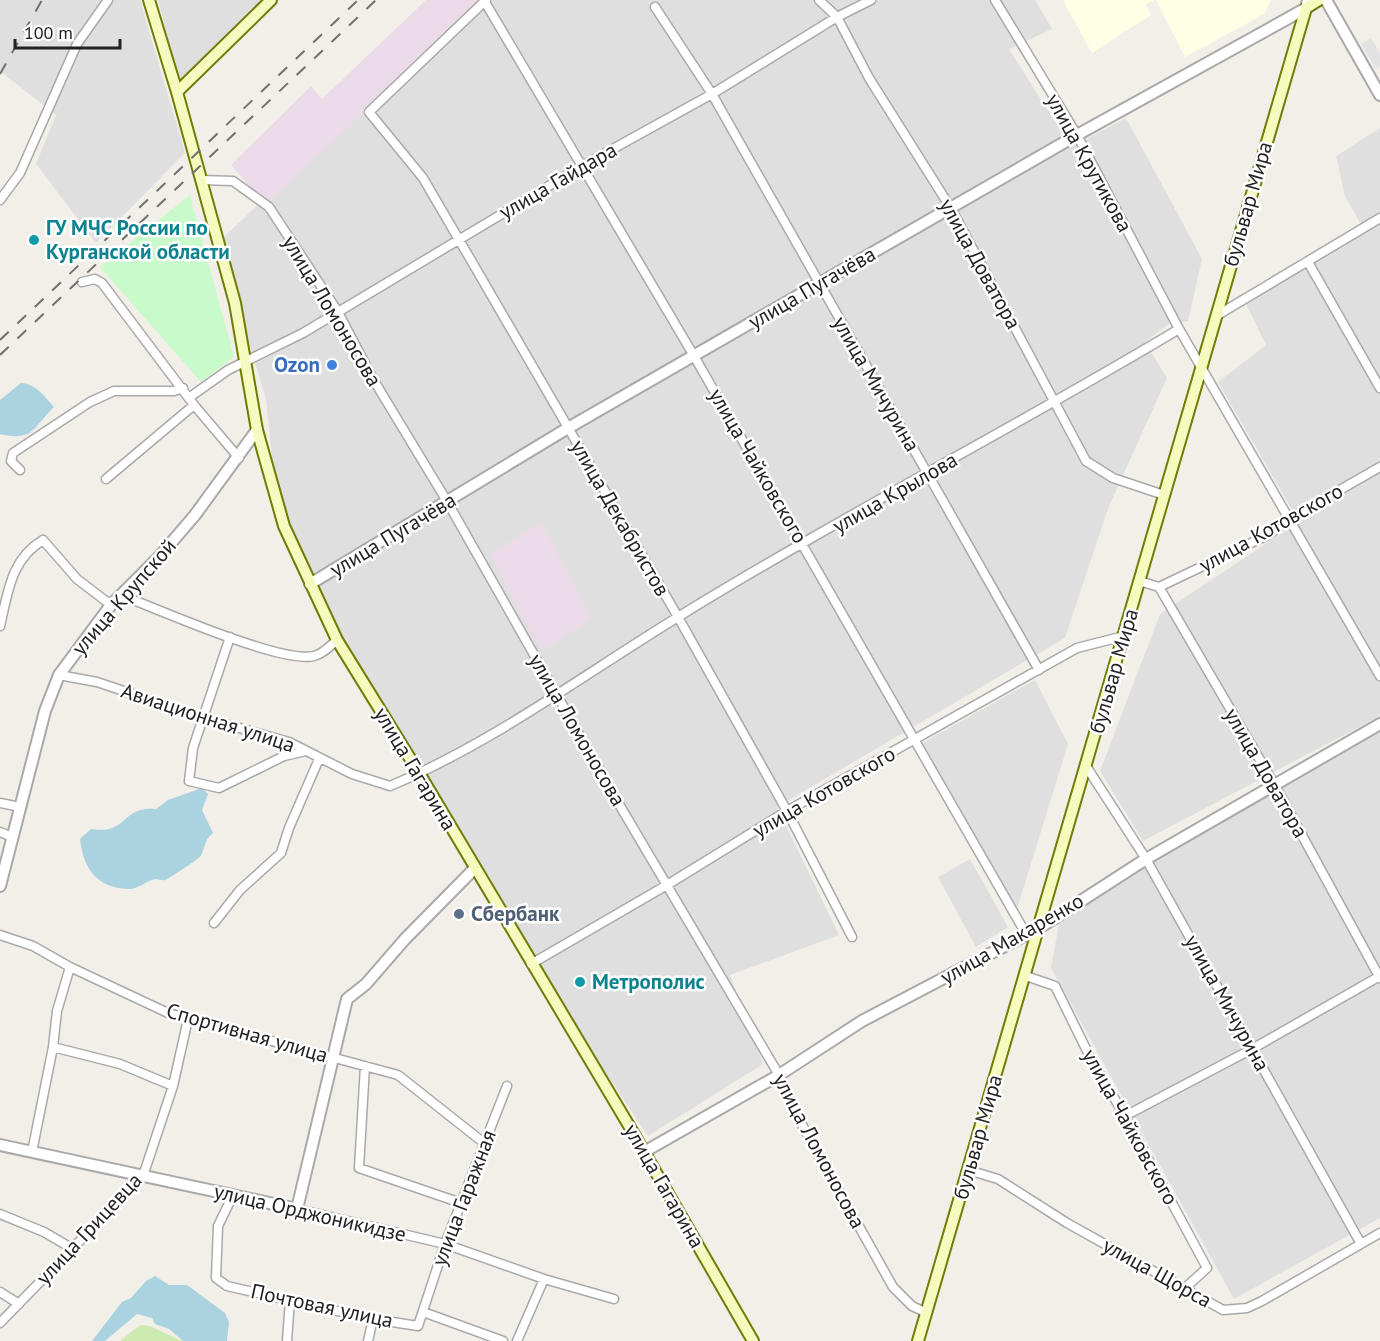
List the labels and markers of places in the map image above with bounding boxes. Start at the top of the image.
place label: ГУ МЧС России по Курганской области [46,214,230,265]
marker: ГУ МЧС России по Курганской области [27,233,41,247]
place label: Ozon [274,351,320,378]
marker: Ozon [325,358,339,372]
place label: Сбербанк [471,900,560,927]
marker: Сбербанк [452,907,466,921]
place label: Метрополис [592,968,705,995]
marker: Метрополис [573,975,587,989]

